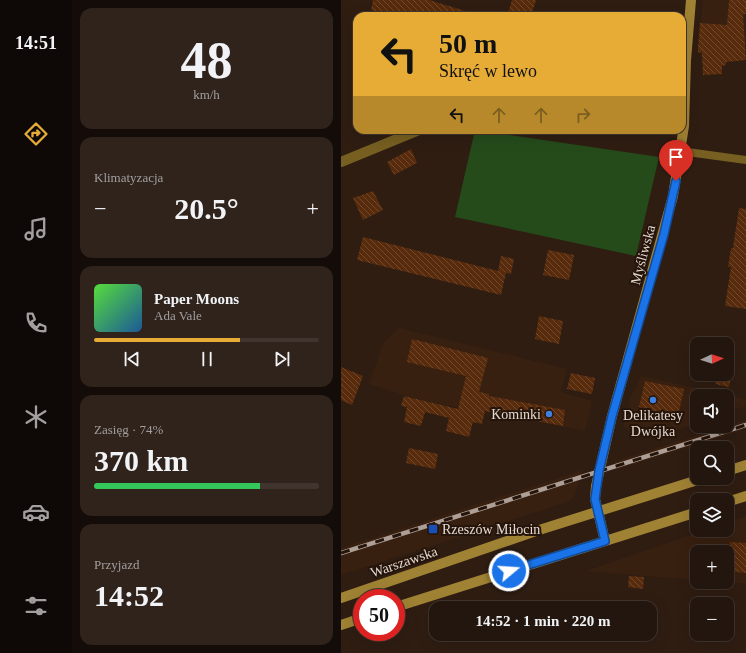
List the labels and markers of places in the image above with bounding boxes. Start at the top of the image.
pin [659,140,693,181]
marker: Delikatesy Dwójka [648,395,658,405]
place label: Kominki [491,407,541,422]
place label: Delikatesy Dwójka [623,408,683,439]
marker: Kominki [544,409,554,419]
place label: Rzeszów Miłocin [442,522,540,537]
marker: Rzeszów Miłocin [427,523,439,535]

